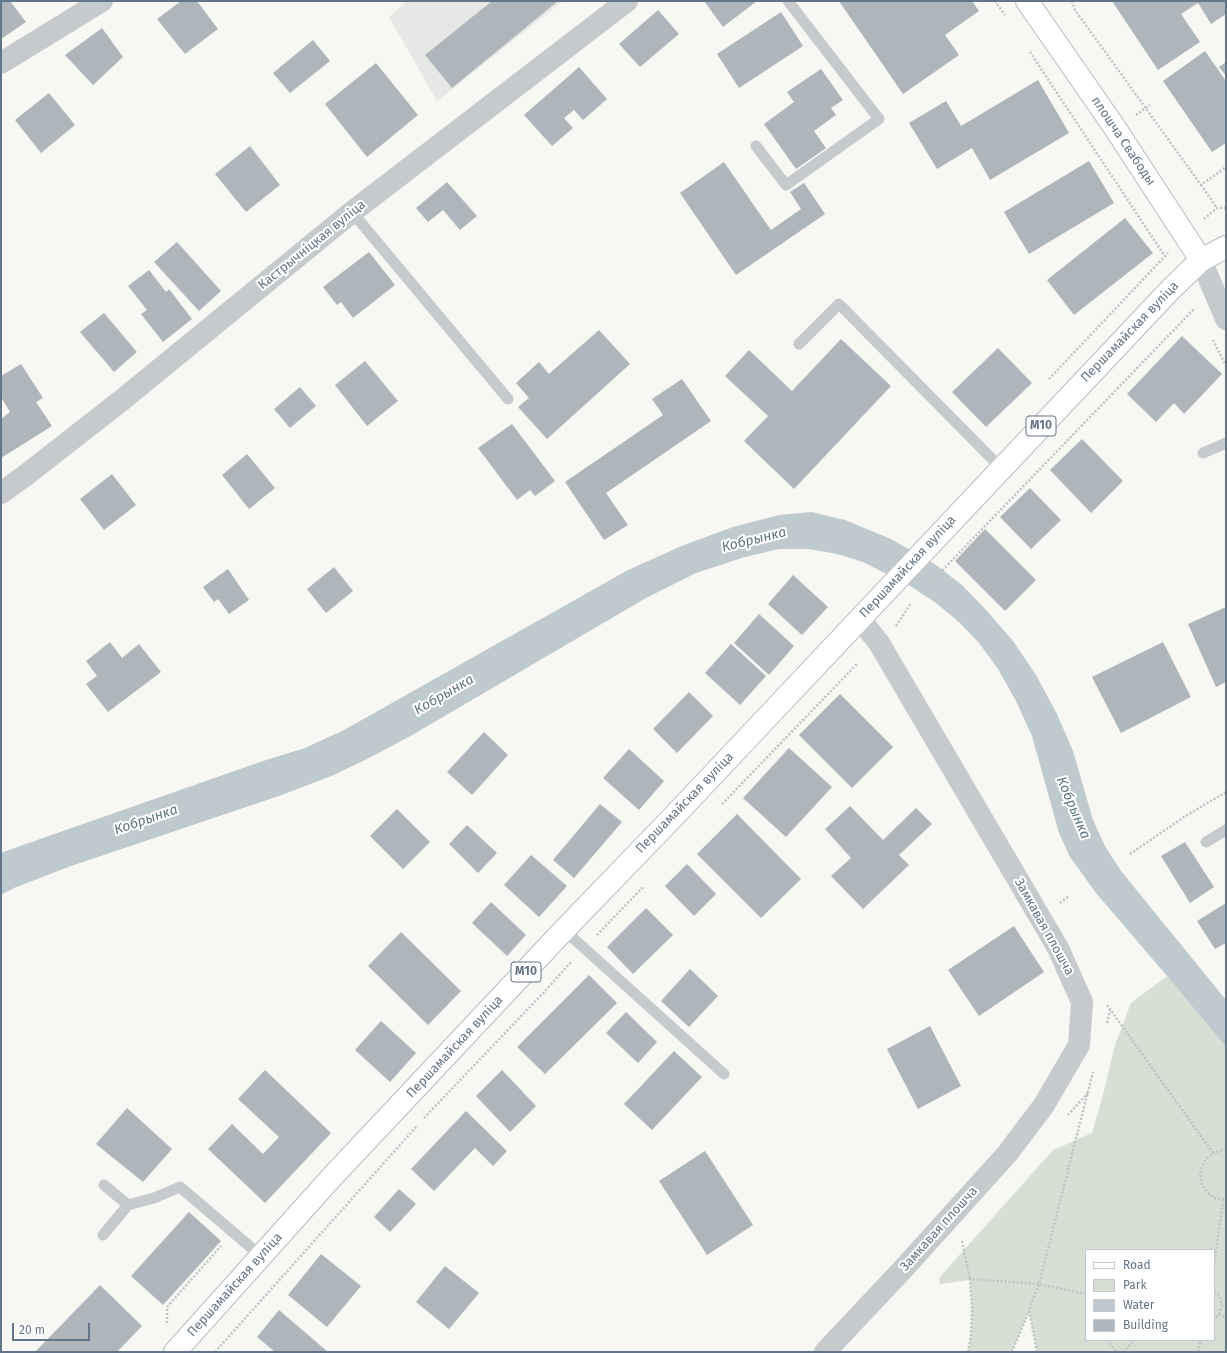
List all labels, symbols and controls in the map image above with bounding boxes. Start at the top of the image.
street label: плошча Свабоды [1087,94,1159,188]
street label: Кастрычніцкая вуліца [255,197,369,293]
street label: Першамайская вуліца [1078,278,1182,386]
road number: М10 [1026,416,1056,436]
street label: Першамайская вуліца [857,513,959,621]
water label: Кобрынка [720,524,788,556]
water label: Кобрынка [411,671,477,719]
street label: Першамайская вуліца [633,749,737,857]
water label: Кобрынка [1052,774,1094,842]
water label: Кобрынка [112,801,180,839]
street label: Замкавая плошча [1011,876,1077,978]
road number: М10 [511,962,541,982]
street label: Першамайская вуліца [404,993,506,1101]
street label: Замкавая плошча [897,1183,981,1275]
street label: Першамайская вуліца [184,1230,286,1340]
legend [1085,1249,1215,1341]
text: Road [1123,1258,1151,1272]
text: Park [1123,1278,1147,1292]
text: Water [1123,1298,1154,1312]
scale bar [14,1315,92,1341]
text: Building [1123,1318,1168,1332]
text: 20 m [19,1323,45,1337]

